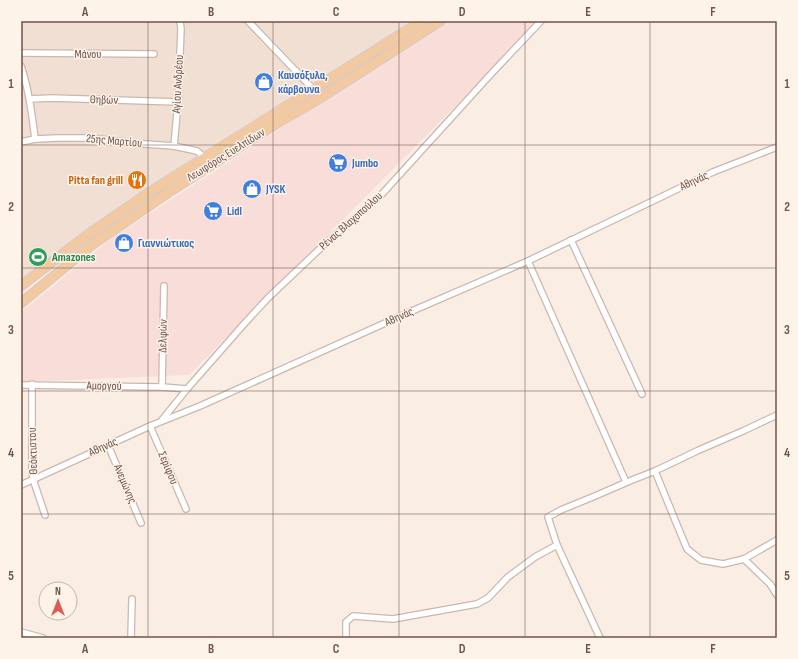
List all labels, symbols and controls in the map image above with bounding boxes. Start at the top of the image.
text: A [81,4,89,20]
text: B [208,4,214,20]
text: C [333,4,340,20]
text: D [459,4,466,20]
text: E [585,4,591,20]
text: F [710,4,716,20]
street label: Μάνου [75,47,101,62]
street label: Αγίου Ανδρέου [169,54,187,115]
place label: Καυσόξυλα, κάρβουνα [278,68,328,97]
shop icon: Καυσόξυλα, κάρβουνα [253,71,275,93]
text: 1 [8,76,14,92]
text: 1 [784,76,790,92]
street label: Θηβών [90,92,119,108]
street label: Λεωφόρος Ευελπίδων [183,125,268,186]
street label: 25ης Μαρτίου [85,131,143,151]
supermarket icon: Jumbo [327,152,349,174]
place label: Jumbo [351,156,378,171]
street label: Αθηνάς [676,168,711,195]
restaurant icon: Pitta fan grill [126,169,148,191]
place label: Pitta fan grill [69,173,123,188]
shop icon: JYSK [241,178,263,200]
place label: JYSK [265,182,286,197]
street label: Ρένας Βλαχοπούλου [316,189,386,253]
text: 2 [8,199,14,215]
text: 2 [784,199,790,215]
supermarket icon: Lidl [202,200,224,222]
place label: Lidl [227,204,242,219]
shop icon: Γιαννιώτικος [113,232,135,254]
place label: Γιαννιώτικος [138,236,194,251]
sports icon: Amazones [27,246,49,268]
place label: Amazones [51,250,96,265]
street label: Αθηνάς [381,304,416,330]
street label: Δελφών [155,319,171,353]
text: 3 [8,322,14,338]
text: 3 [784,322,790,338]
street label: Αμοργού [85,378,122,394]
street label: Θεόκτιστου [25,427,41,475]
street label: Αθηνάς [85,434,120,460]
text: 4 [8,445,14,461]
text: 4 [784,445,790,461]
street label: Σερίφου [154,449,182,487]
street label: Ανεμώνης [110,461,140,506]
text: 5 [8,568,14,584]
text: 5 [784,568,790,584]
north arrow [38,581,78,621]
text: N [55,585,61,598]
text: A [81,641,89,657]
text: B [208,641,214,657]
text: C [333,641,340,657]
text: D [459,641,466,657]
text: E [585,641,591,657]
text: F [710,641,716,657]

